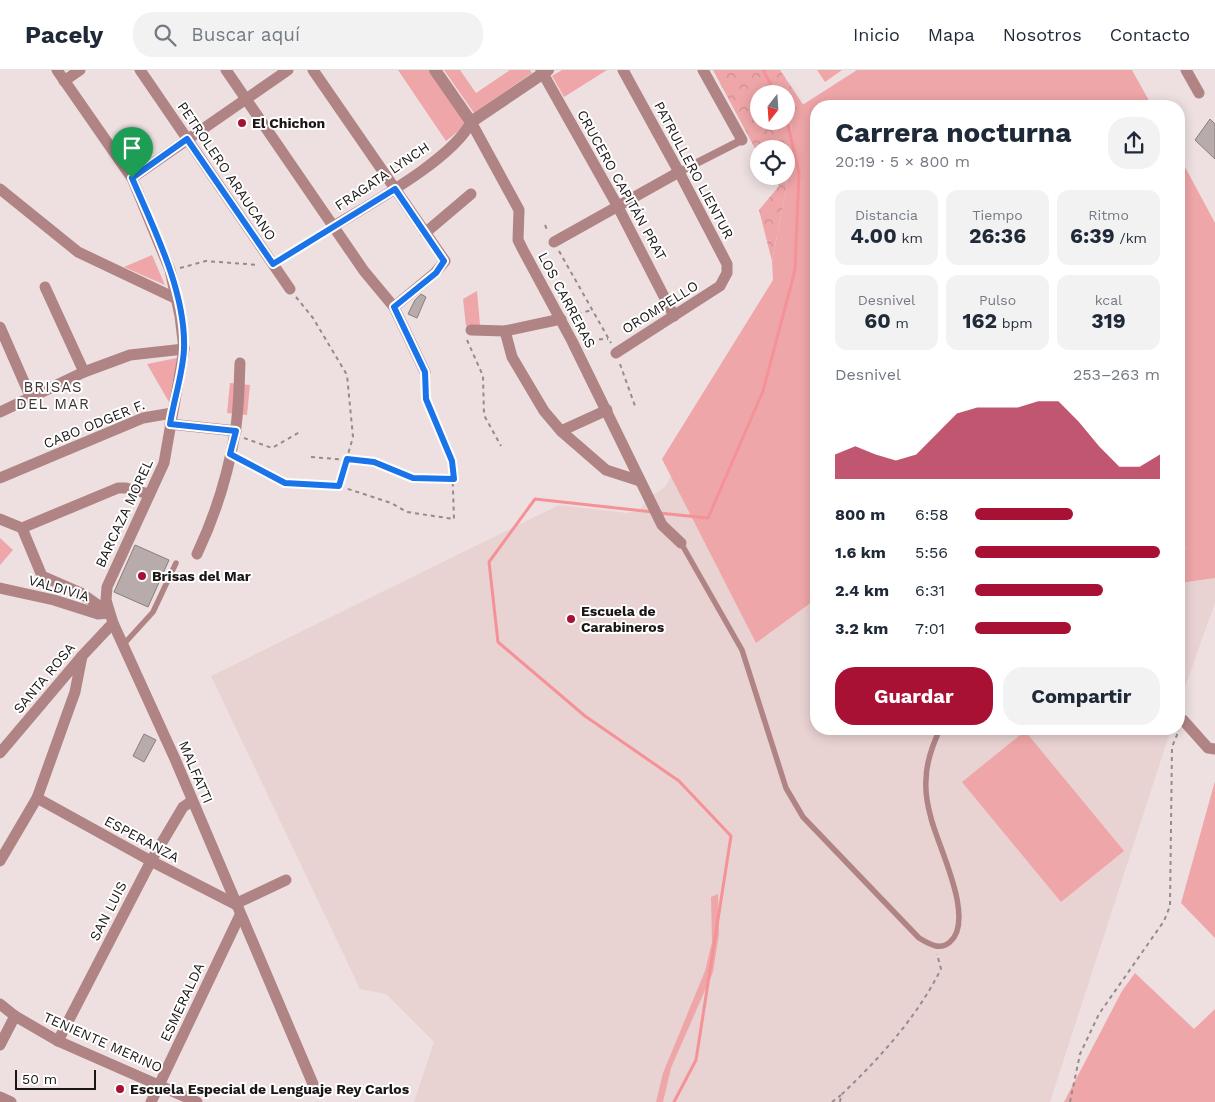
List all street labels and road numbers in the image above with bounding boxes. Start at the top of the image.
street label: PETROLERO ARAUCANO [175,99,279,243]
street label: PATRULLERO LIENTUR [651,99,737,241]
street label: CRUCERO CAPITÁN PRAT [574,107,670,263]
street label: FRAGATA LYNCH [332,139,432,213]
street label: LOS CARRERAS [535,249,599,351]
street label: OROMPELLO [619,277,701,337]
street label: CABO ODGER F. [41,396,147,452]
street label: BARCAZA MOREL [92,456,156,570]
street label: VALDIVIA [27,572,91,604]
street label: SANTA ROSA [10,640,78,716]
street label: MALFATTI [176,738,216,806]
street label: ESPERANZA [102,813,182,865]
street label: SAN LUIS [86,879,130,943]
street label: ESMERALDA [157,960,207,1044]
street label: TENIENTE MERINO [41,1009,165,1075]

